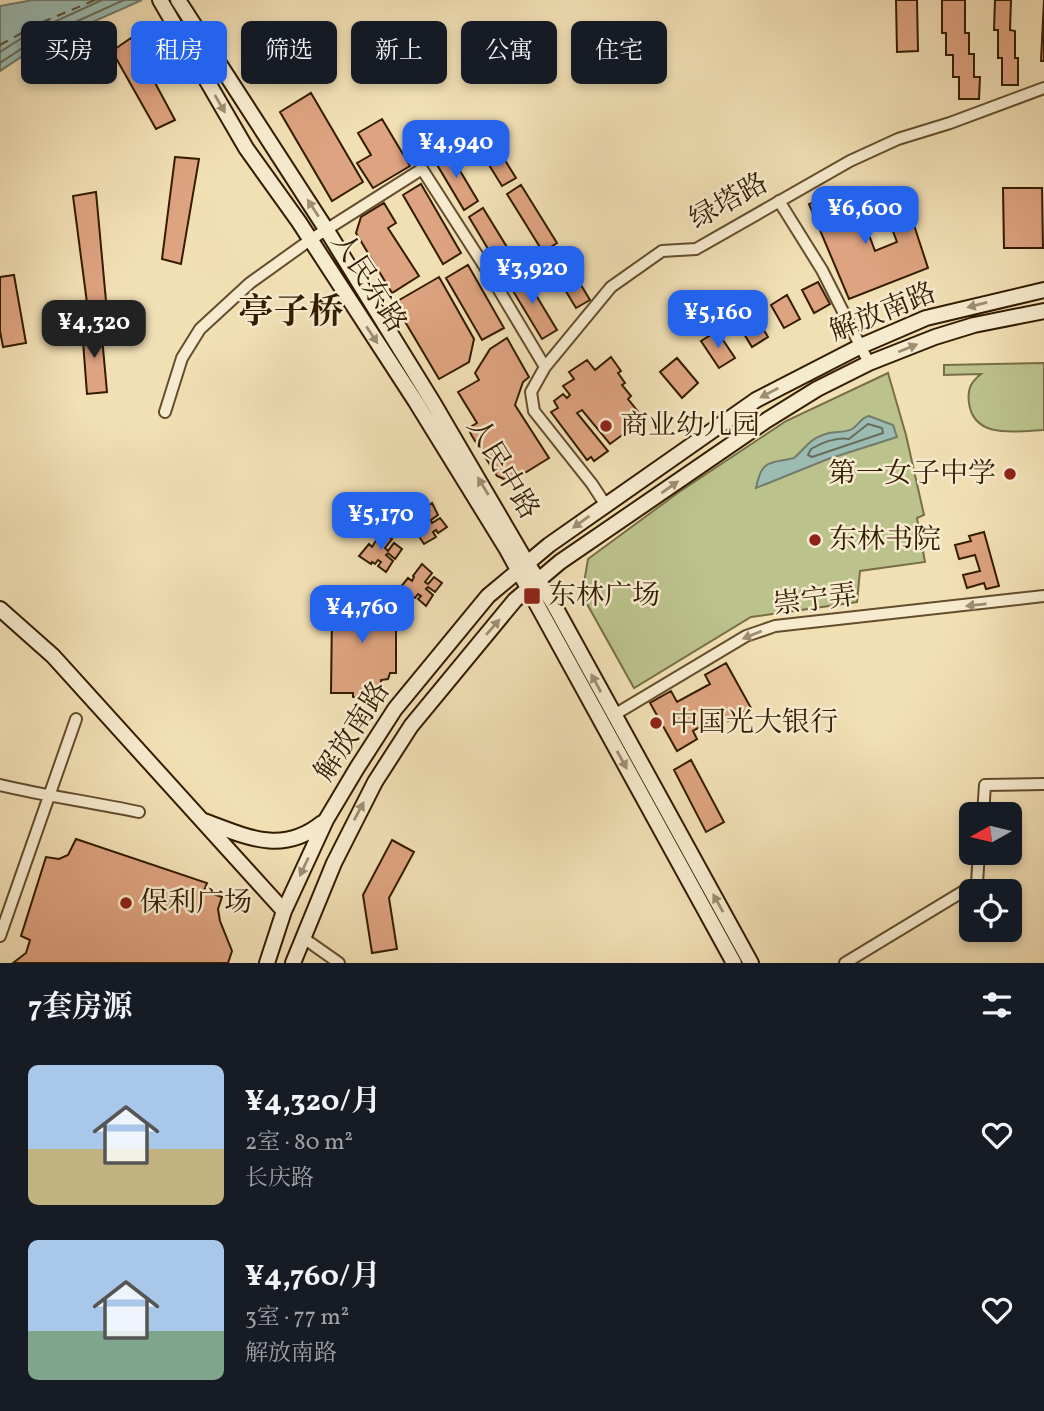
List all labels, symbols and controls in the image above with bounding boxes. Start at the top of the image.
chip: 买房 [21,21,117,84]
chip: 租房 [131,21,227,84]
chip: 筛选 [241,21,337,84]
chip: 新上 [351,21,447,84]
chip: 公寓 [461,21,557,84]
chip: 住宅 [571,21,667,84]
one-way arrow [214,95,226,114]
pin: ¥4,940 [399,120,513,180]
text: ¥4,940 [418,127,494,159]
street label: 绿塔路 [683,165,775,239]
pin: ¥6,600 [808,187,922,246]
text: ¥6,600 [828,193,903,225]
one-way arrow [306,199,320,217]
street label: 人民东路 [321,225,415,341]
pin: ¥3,920 [475,246,589,306]
text: ¥3,920 [496,253,568,285]
street label: 解放南路 [824,274,942,352]
district label: 亭子桥 [238,290,344,338]
pin: ¥5,160 [661,290,775,350]
text: ¥5,160 [684,297,752,329]
pin: ¥4,320 [37,300,151,360]
one-way arrow [966,300,988,311]
text: ¥4,320 [58,307,130,339]
one-way arrow [365,326,379,344]
one-way arrow [898,342,919,353]
one-way arrow [759,387,778,399]
place label: 商业幼儿园 [620,407,760,446]
street label: 人民中路 [456,411,548,527]
marker: 商业幼儿园 [598,418,614,434]
place label: 第一女子中学 [828,455,996,494]
marker: 第一女子中学 [1002,466,1018,482]
one-way arrow [477,476,489,495]
one-way arrow [661,481,680,494]
pin: ¥5,170 [324,492,438,552]
text: ¥5,170 [348,499,414,531]
one-way arrow [572,514,590,528]
place label: 东林书院 [829,521,941,560]
marker: 东林书院 [807,532,823,548]
place label: 东林广场 [548,577,660,616]
street label: 崇宁弄 [771,577,859,625]
pin: ¥4,760 [305,586,419,645]
marker: 东林广场 [522,586,542,606]
text: ¥4,760 [326,592,398,624]
one-way arrow [965,600,987,611]
one-way arrow [485,618,501,636]
one-way arrow [741,630,762,641]
one-way arrow [590,673,602,692]
street label: 解放南路 [306,674,400,790]
place label: 中国光大银行 [670,704,838,743]
marker: 中国光大银行 [648,715,664,731]
one-way arrow [616,750,628,770]
one-way arrow [353,800,365,820]
north arrow [959,802,1022,864]
map controls [959,802,1022,942]
one-way arrow [298,857,310,877]
button: locate [959,879,1022,942]
place label: 保利广场 [140,884,252,923]
one-way arrow [712,894,724,913]
marker: 保利广场 [118,895,134,911]
icon: filters [978,986,1016,1024]
text: 7套房源 [28,987,132,1029]
text: ¥4,320/月 [245,1081,381,1123]
icon: home [84,1093,168,1177]
icon: heart [978,1116,1016,1154]
text: 2室 · 80 m² [245,1127,353,1159]
text: 长庆路 [245,1163,314,1195]
text: ¥4,760/月 [245,1256,380,1298]
icon: home [84,1268,168,1352]
icon: heart [978,1291,1016,1329]
text: 3室 · 77 m² [245,1302,349,1334]
text: 解放南路 [245,1338,337,1370]

